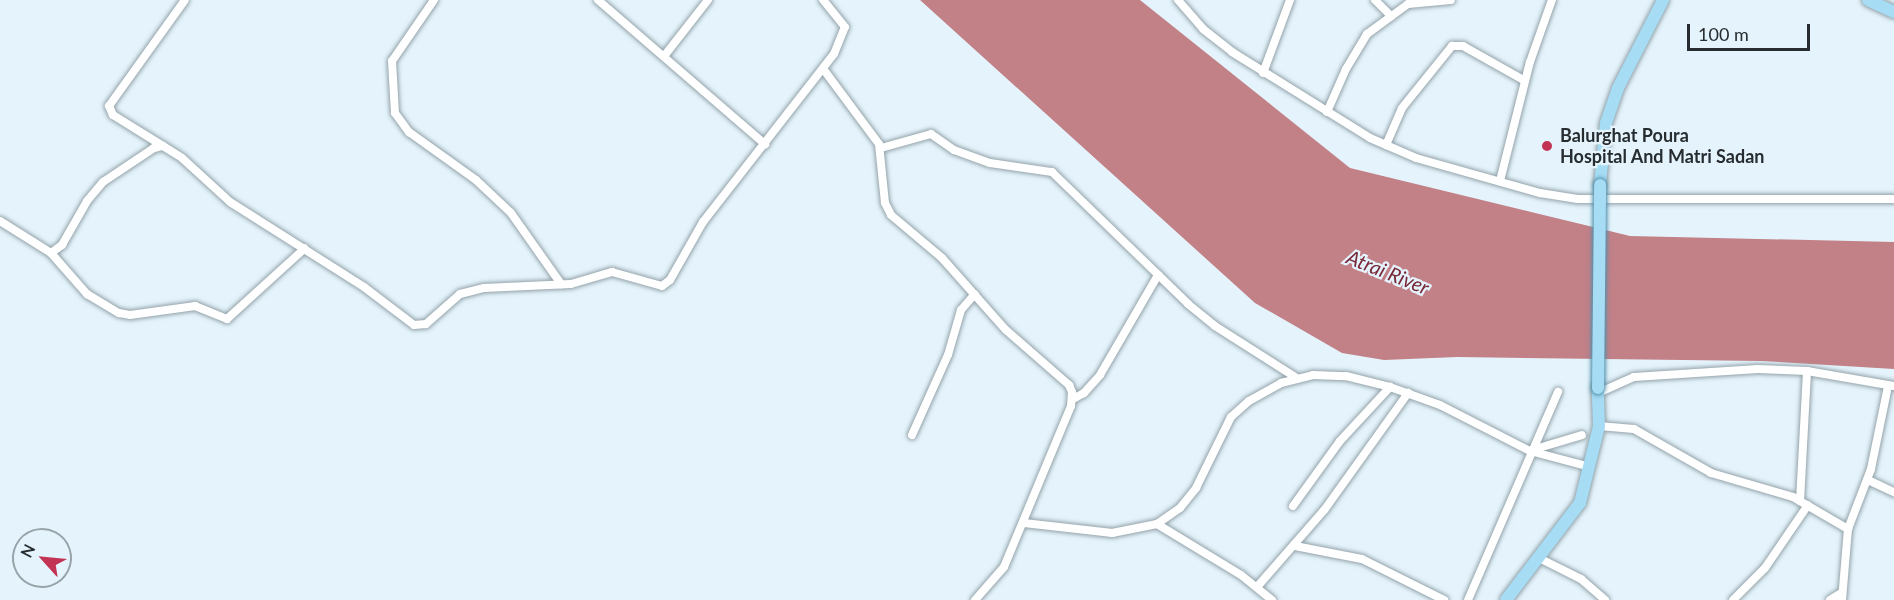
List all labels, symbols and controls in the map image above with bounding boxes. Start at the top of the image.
scale bar [1690,12,1813,50]
text: 100 m [1698,23,1749,45]
place label: Balurghat Poura Hospital And Matri Sadan [1560,125,1765,168]
marker: Balurghat Poura Hospital And Matri Sadan [1538,137,1556,155]
water label: Atrai River [1343,245,1433,299]
north arrow [12,528,72,588]
text: N [16,541,39,560]

